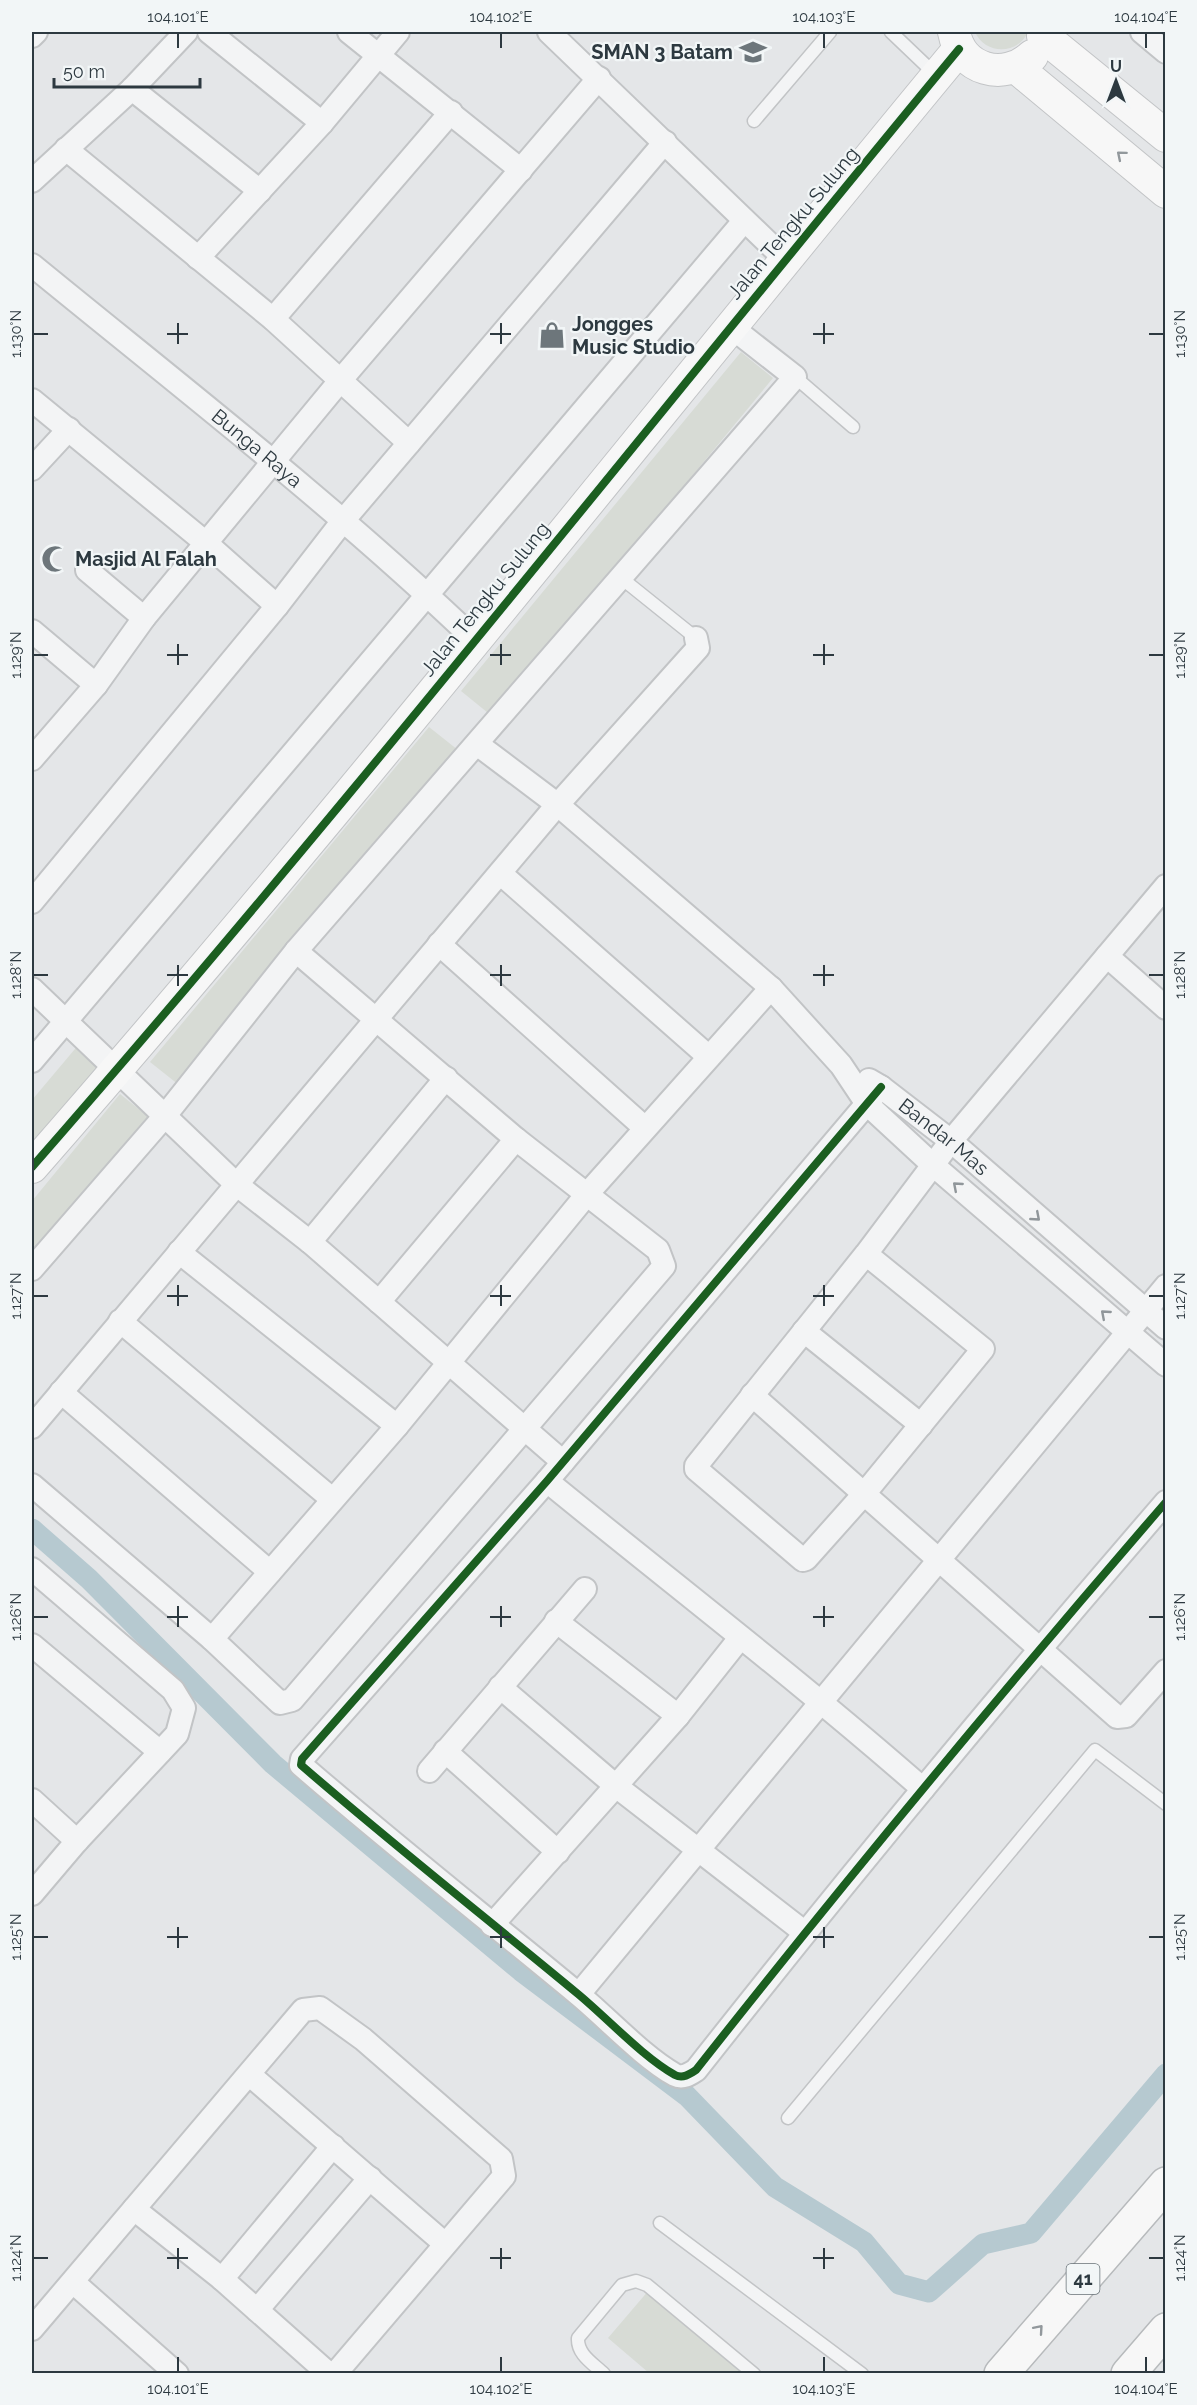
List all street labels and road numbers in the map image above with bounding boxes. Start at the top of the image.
street label: Jalan Tengku Sulung [722,142,864,304]
street label: Bunga Raya [207,404,307,493]
street label: Jalan Tengku Sulung [415,517,555,681]
street label: Bandar Mas [894,1093,994,1180]
road number: 41 [1066,2264,1100,2294]

